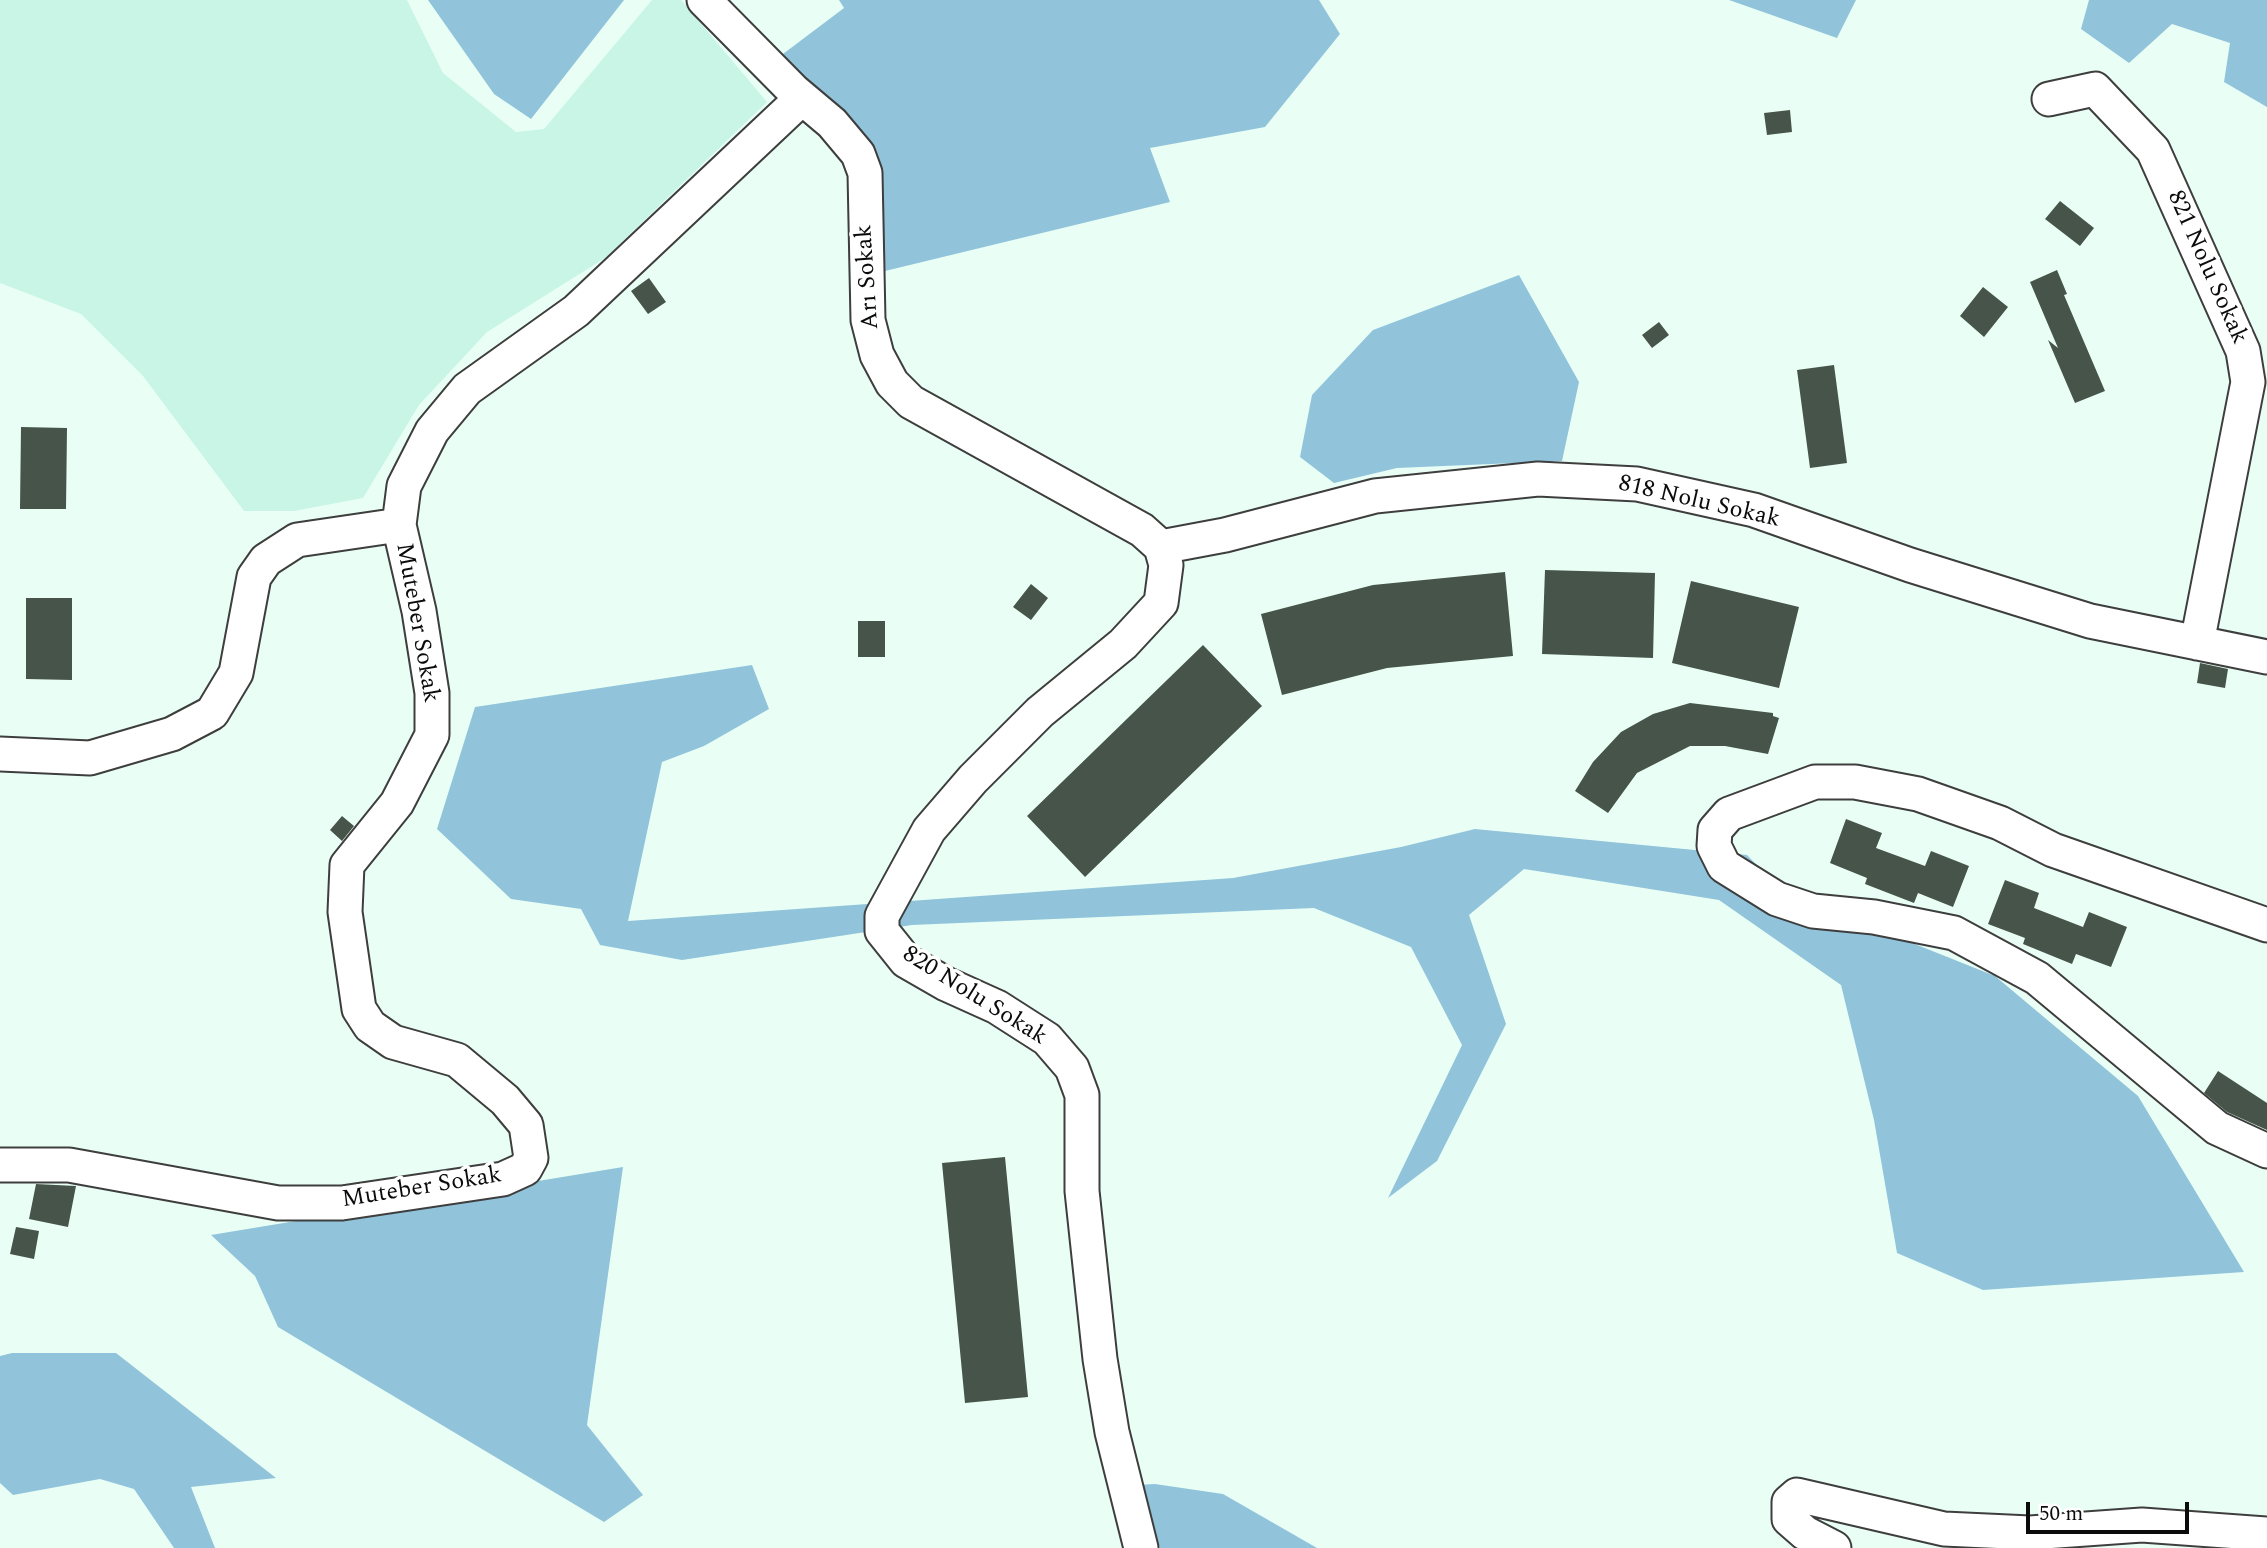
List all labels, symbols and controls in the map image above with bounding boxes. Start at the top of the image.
street label: 821 Nolu Sokak [2159,187,2253,349]
street label: Arı Sokak [851,223,887,331]
street label: 818 Nolu Sokak [1615,470,1783,536]
street label: Muteber Sokak [388,541,444,705]
street label: 820 Nolu Sokak [896,941,1052,1053]
street label: Muteber Sokak [340,1162,504,1216]
scale bar [2029,1488,2192,1532]
text: 50 m [2039,1498,2083,1530]

